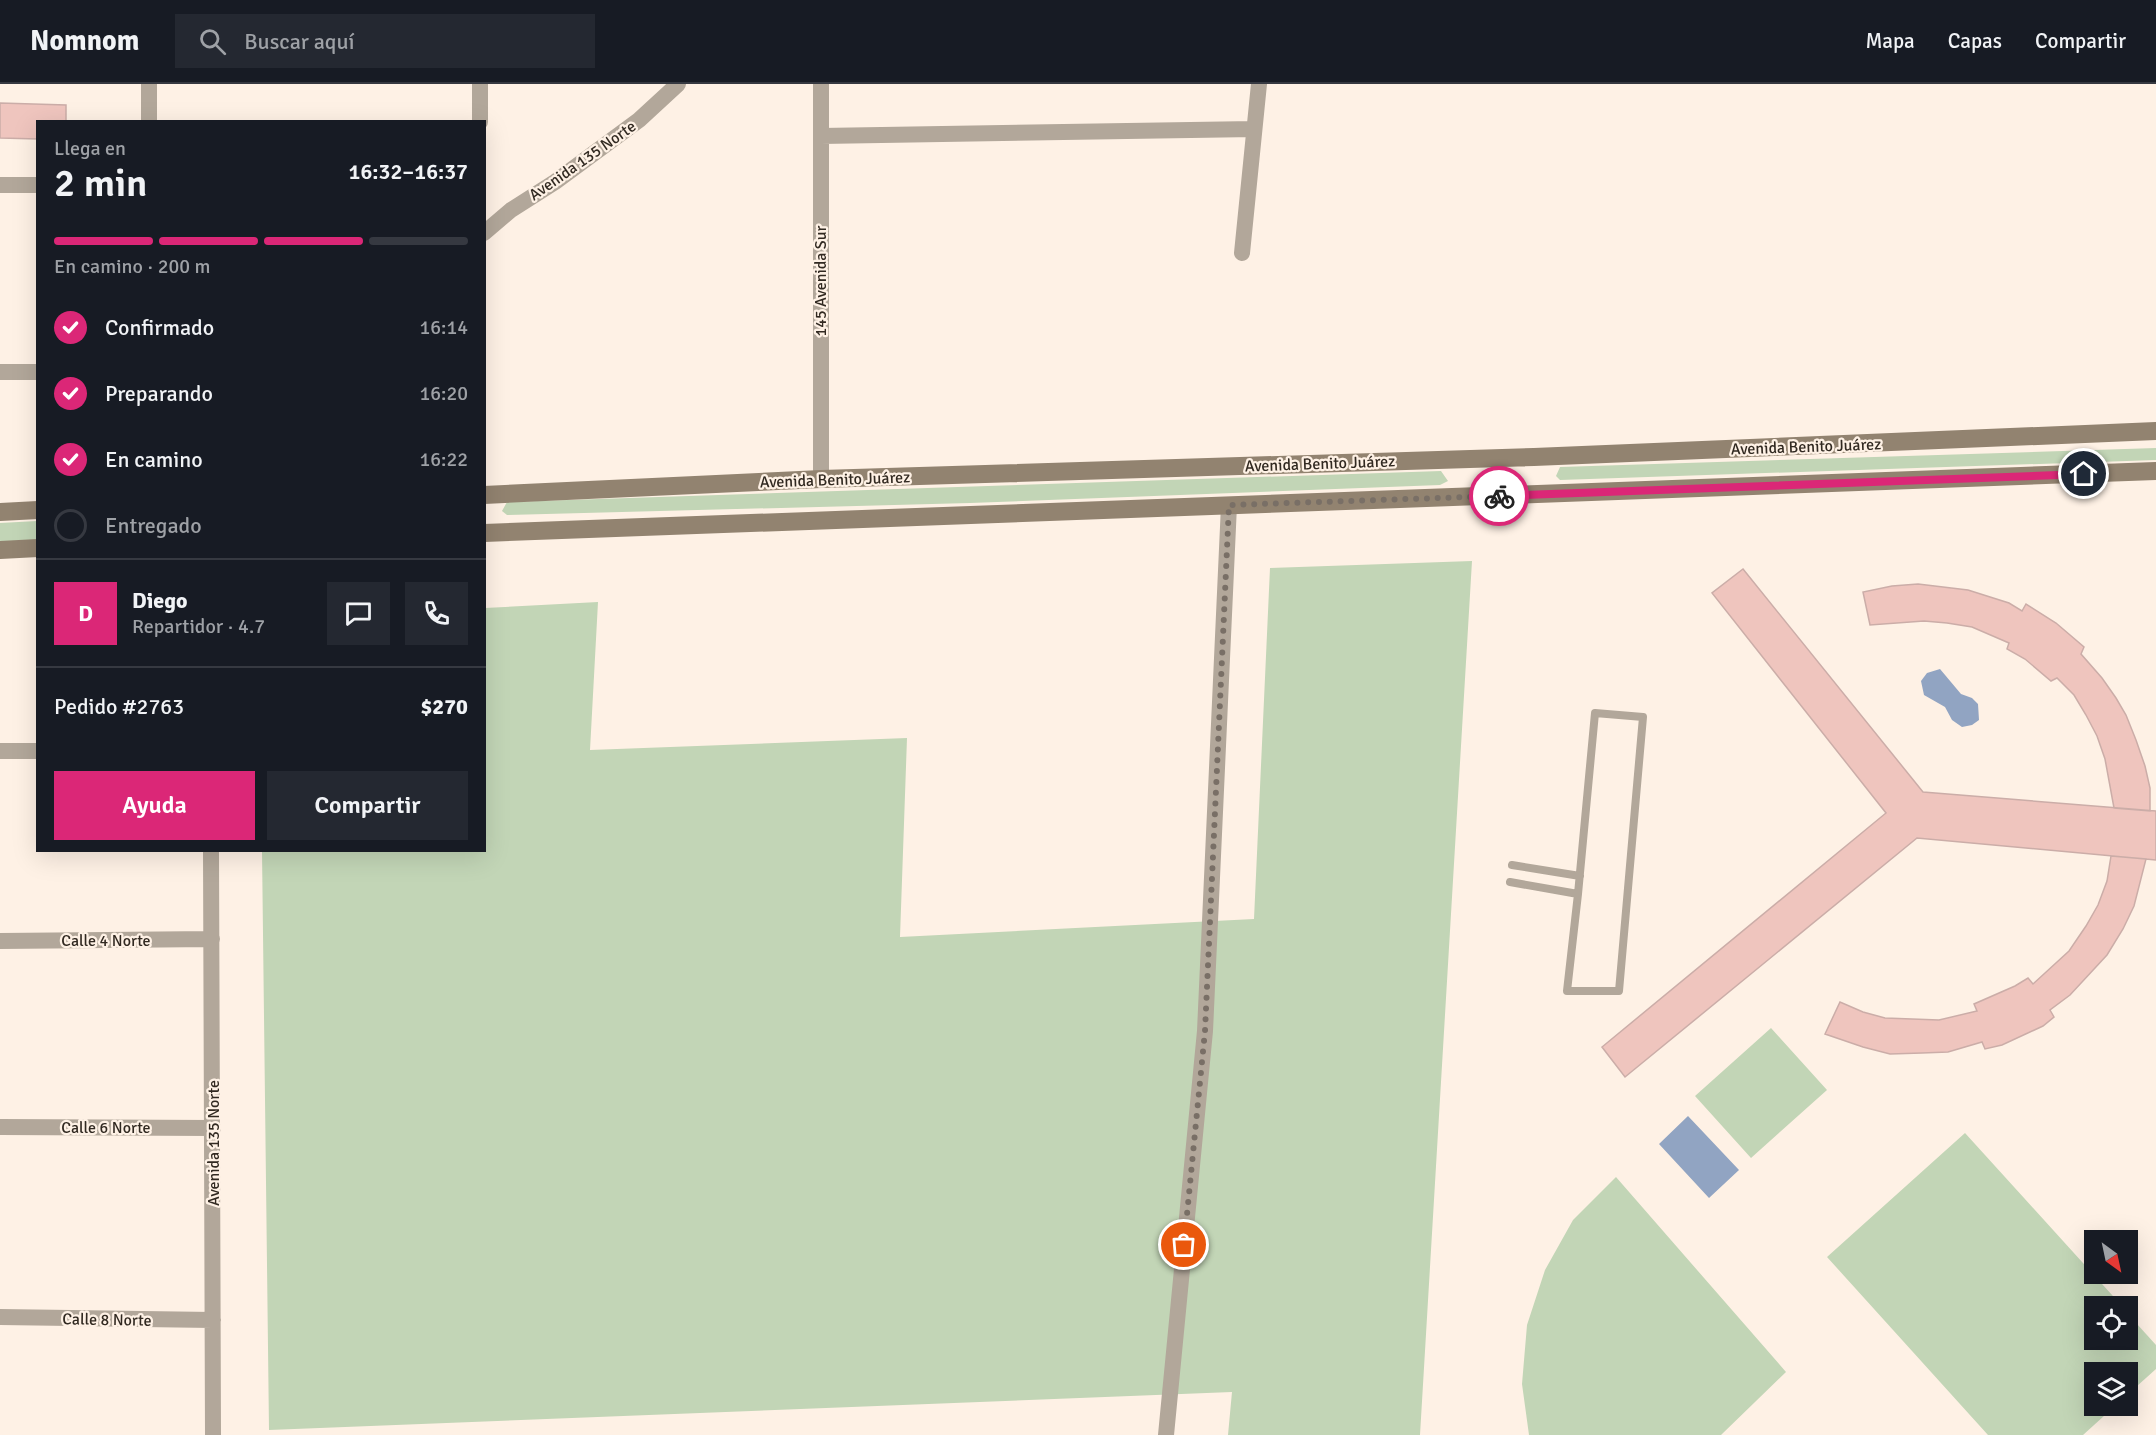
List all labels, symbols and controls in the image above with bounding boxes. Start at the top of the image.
search box [175,14,595,68]
text: Nomnom [30,24,139,58]
icon: search [196,25,229,58]
text: Buscar aquí [244,28,354,55]
text: Mapa [1865,28,1915,54]
text: Capas [1948,28,2002,54]
text: Compartir [2035,28,2126,54]
street label: Avenida 135 Norte [525,116,640,205]
text: Llega en [54,136,126,161]
text: 16:32–16:37 [349,158,468,185]
text: 2 min [54,159,147,207]
street label: 145 Avenida Sur [811,226,831,336]
text: En camino · 200 m [54,254,211,279]
icon: check [54,311,87,344]
text: Confirmado [105,314,214,341]
text: 16:14 [419,315,468,340]
icon: check [54,377,87,410]
text: Preparando [105,380,213,407]
text: 16:20 [419,381,468,406]
street label: Avenida Benito Juárez [1730,434,1882,460]
icon: check [54,443,87,476]
text: En camino [105,446,203,473]
text: 16:22 [419,447,468,472]
pin [2058,448,2109,499]
street label: Avenida Benito Juárez [1244,451,1396,477]
icon: home [2067,457,2100,490]
courier [1469,466,1529,526]
street label: Avenida Benito Juárez [759,467,911,493]
icon: bike [1483,480,1516,513]
text: Entregado [105,512,202,539]
button: chat [327,582,390,645]
button: phone [405,582,468,645]
text: Diego [132,587,187,614]
text: D [78,600,93,627]
text: Repartidor · 4.7 [132,614,265,639]
text: Pedido #2763 [54,693,184,720]
text: $270 [420,693,468,720]
button: Ayuda [54,771,255,840]
button: Compartir [267,771,468,840]
street label: Calle 4 Norte [61,931,151,951]
street label: Avenida 135 Norte [204,1080,224,1206]
street label: Calle 6 Norte [61,1118,151,1138]
pin [1158,1219,1209,1270]
icon: bag [1167,1228,1200,1261]
north arrow [2084,1230,2138,1284]
map controls [2084,1230,2138,1416]
button: locate [2084,1296,2138,1350]
street label: Calle 8 Norte [62,1309,152,1331]
button: layers [2084,1362,2138,1416]

